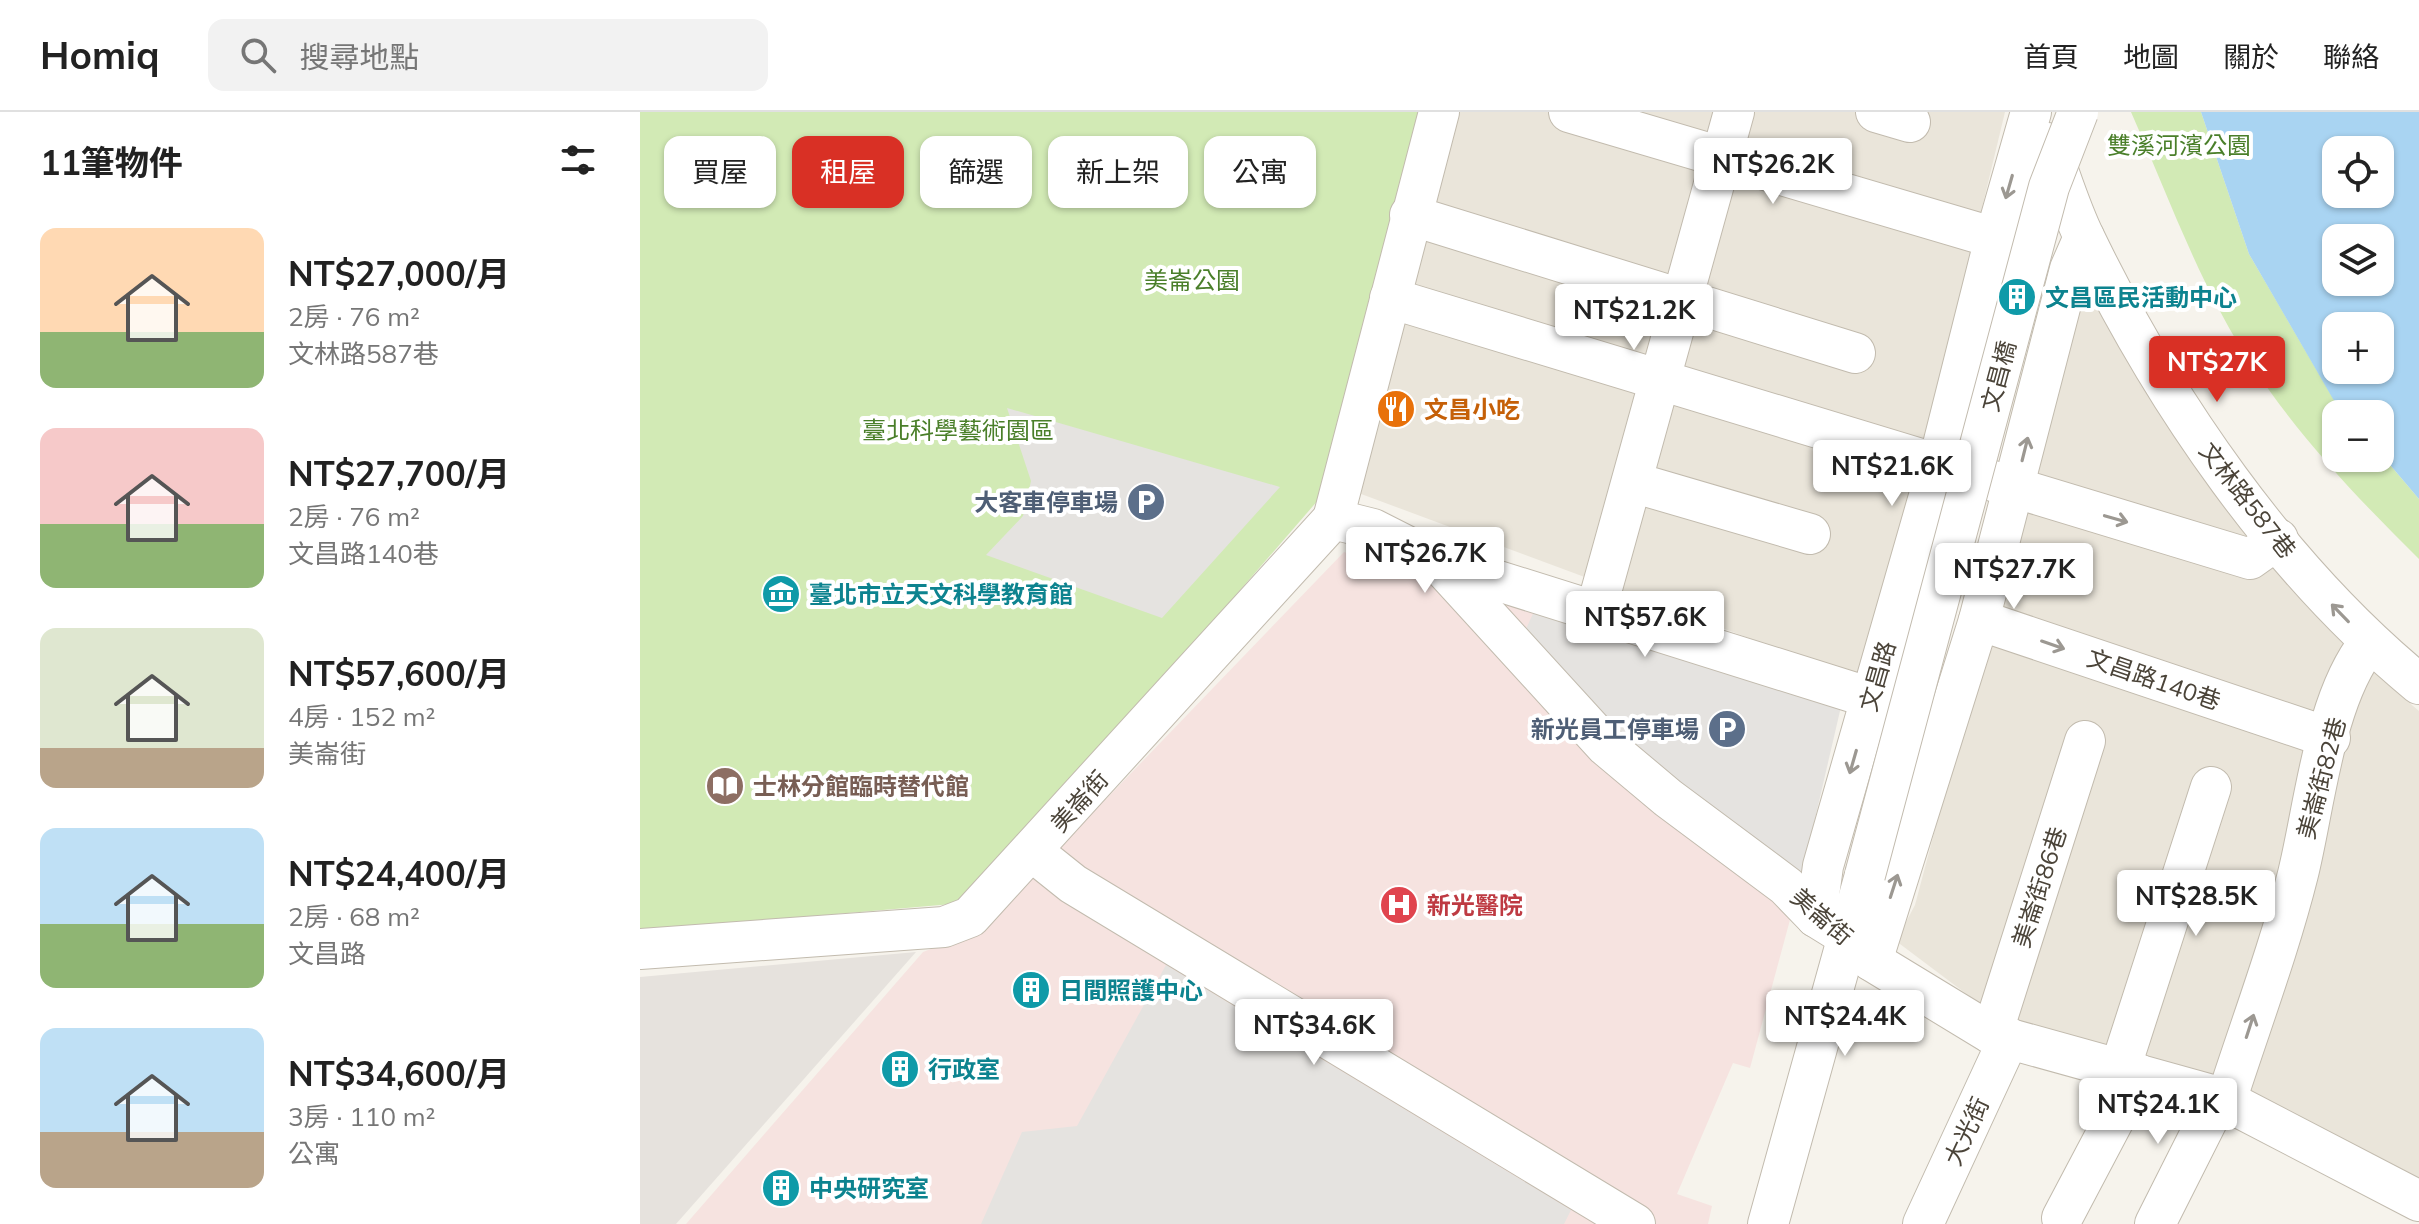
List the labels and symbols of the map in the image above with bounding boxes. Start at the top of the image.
park label: 雙溪河濱公園 [2107,130,2251,160]
pin: NT$26.2K [1690,138,1856,206]
one-way arrow [2001,174,2015,199]
park label: 美崙公園 [1144,265,1240,295]
building icon: 文昌區民活動中心 [1996,276,2038,318]
place label: 文昌區民活動中心 [2045,282,2237,312]
pin: NT$21.2K [1551,284,1717,352]
pin: NT$27K [2152,336,2282,404]
street label: 文昌橋 [1974,337,2022,415]
restaurant icon: 文昌小吃 [1375,388,1417,430]
place label: 文昌小吃 [1424,394,1520,424]
park label: 臺北科學藝術園區 [862,415,1054,445]
street label: 文林路587巷 [2193,436,2303,564]
one-way arrow [2018,437,2033,463]
pin: NT$21.6K [1809,440,1975,508]
parking icon: 大客車停車場 [1125,481,1167,523]
place label: 大客車停車場 [974,487,1118,517]
one-way arrow [2103,513,2128,527]
pin: NT$26.7K [1342,527,1508,595]
pin: NT$27.7K [1931,543,2097,611]
museum icon: 臺北市立天文科學教育館 [760,573,802,615]
place label: 臺北市立天文科學教育館 [809,579,1073,609]
pin: NT$57.6K [1562,591,1728,659]
one-way arrow [2331,604,2350,623]
street label: 文昌路 [1853,637,1901,715]
one-way arrow [2040,638,2065,653]
street label: 文昌路140巷 [2083,642,2225,716]
parking icon: 新光員工停車場 [1706,708,1748,750]
place label: 新光員工停車場 [1531,714,1699,744]
street label: 美崙街82巷 [2290,714,2352,842]
one-way arrow [1845,749,1859,774]
street label: 美崙街 [1044,764,1114,838]
library icon: 士林分館臨時替代館 [704,765,746,807]
place label: 士林分館臨時替代館 [753,771,969,801]
street label: 美崙街86巷 [2005,823,2073,951]
pin: NT$28.5K [2113,870,2279,938]
one-way arrow [1888,874,1902,899]
street label: 美崙街 [1785,881,1859,951]
hospital icon: 新光醫院 [1378,884,1420,926]
place label: 新光醫院 [1427,890,1523,920]
building icon: 日間照護中心 [1010,969,1052,1011]
place label: 日間照護中心 [1059,975,1203,1005]
pin: NT$24.4K [1762,990,1928,1058]
pin: NT$34.6K [1231,999,1397,1067]
one-way arrow [2243,1014,2258,1039]
building icon: 行政室 [879,1048,921,1090]
place label: 行政室 [928,1054,1000,1084]
pin: NT$24.1K [2075,1078,2241,1146]
street label: 大光街 [1937,1092,1995,1170]
building icon: 中央研究室 [760,1167,802,1209]
place label: 中央研究室 [809,1173,929,1203]

